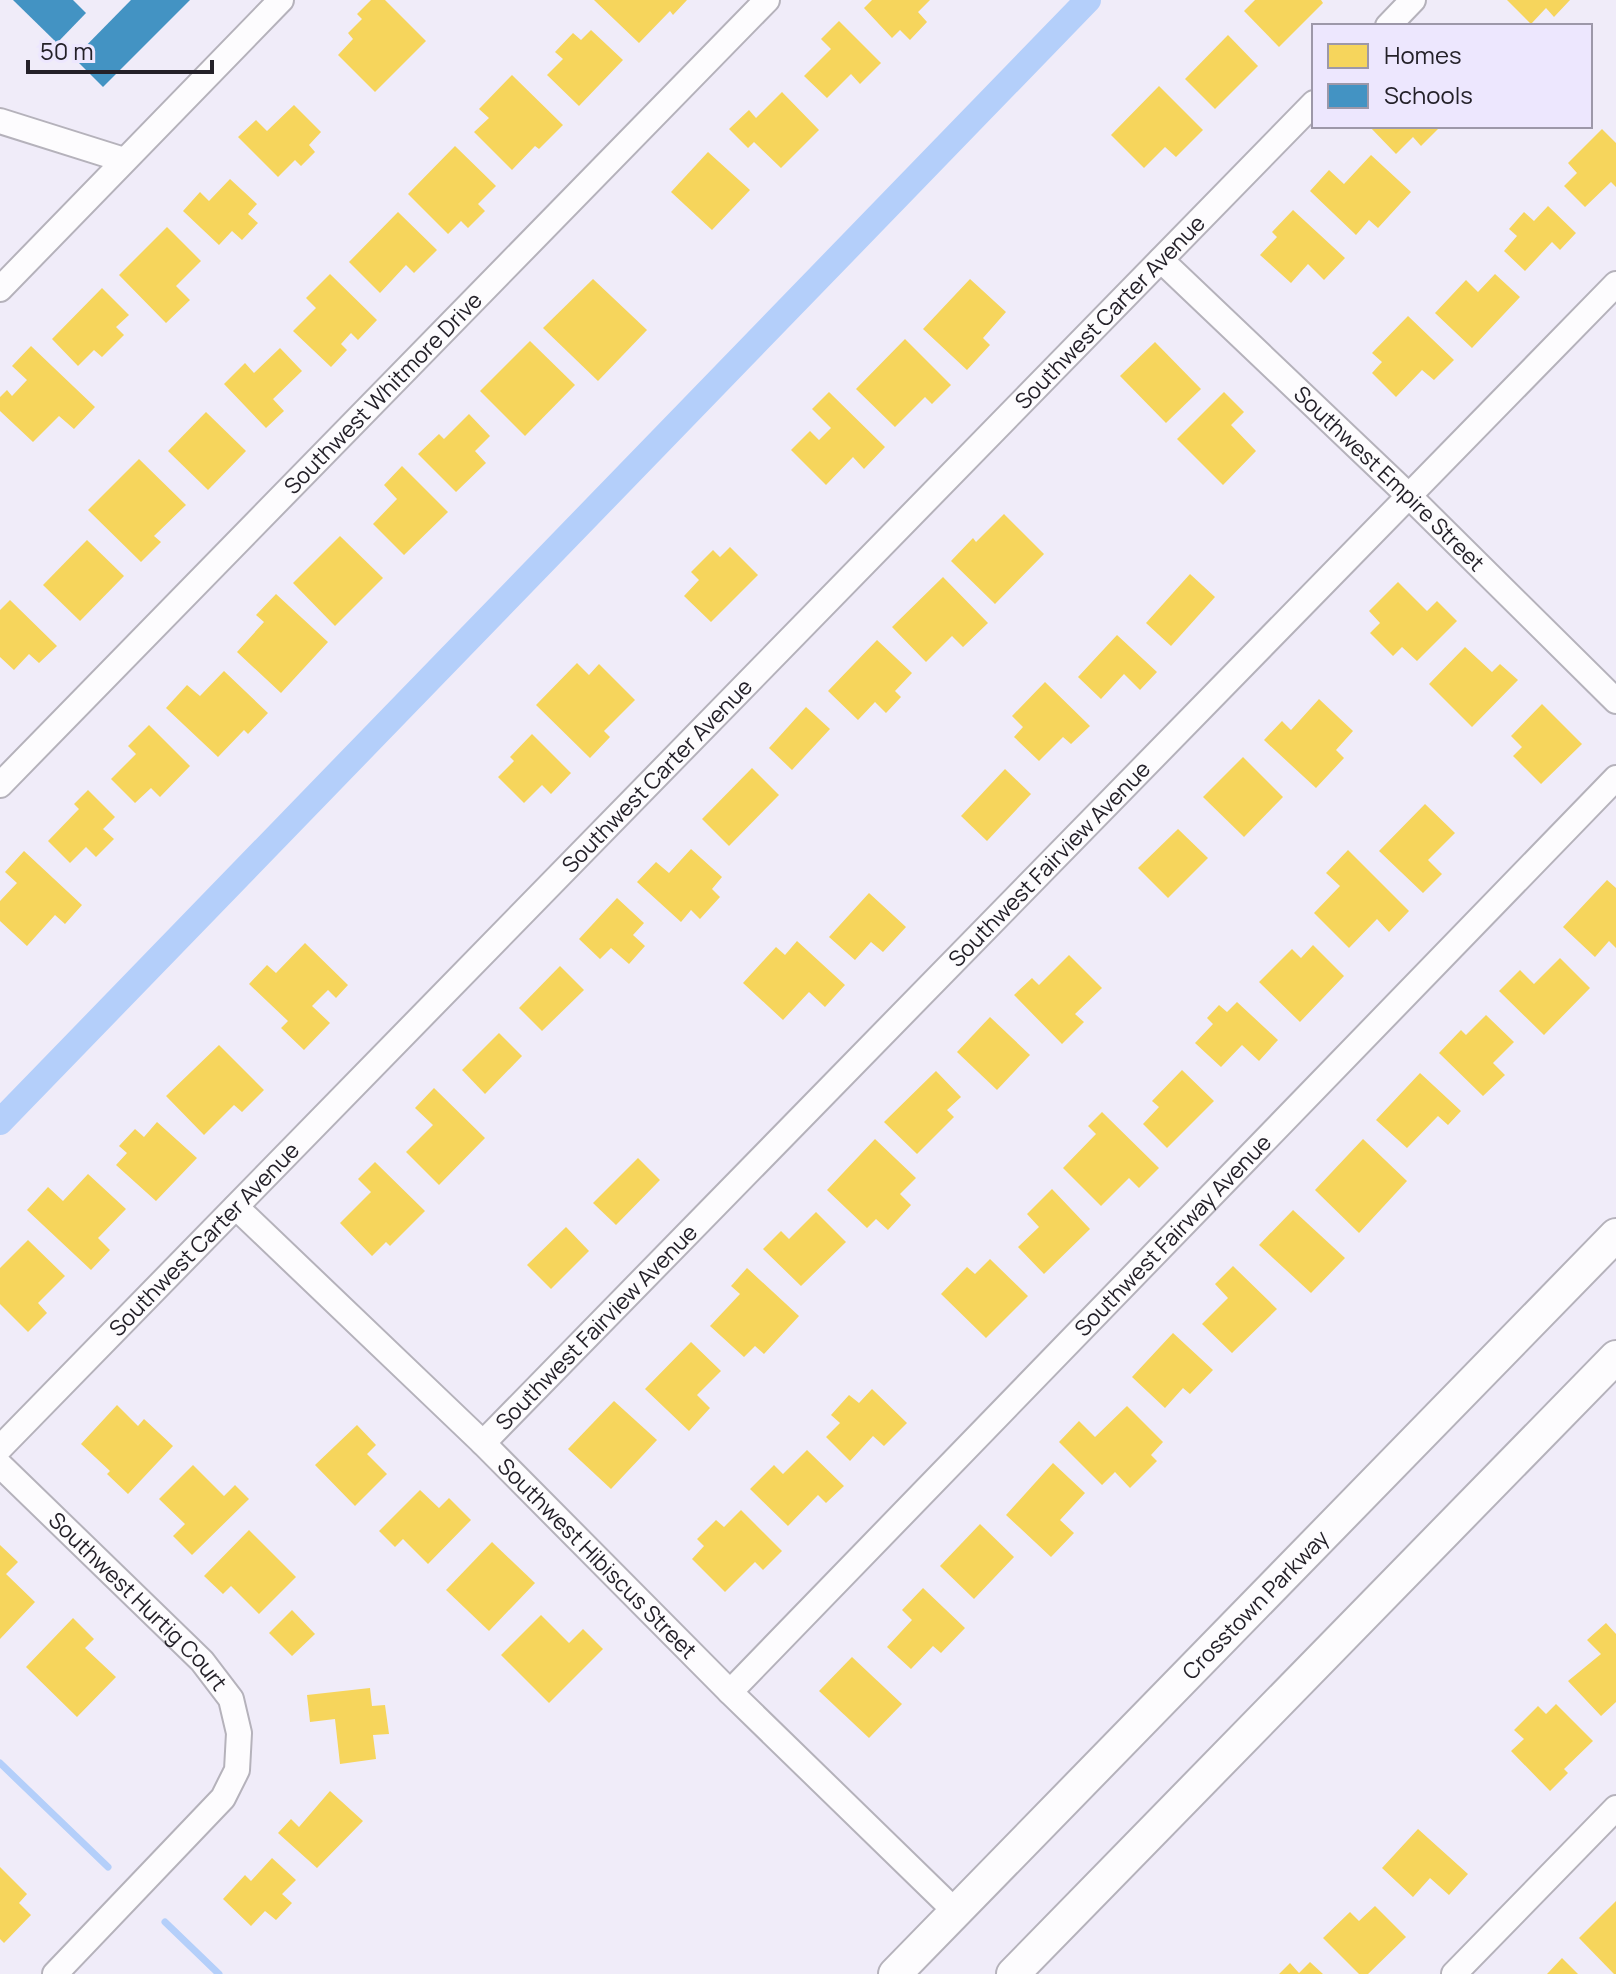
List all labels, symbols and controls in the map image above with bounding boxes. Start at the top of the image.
scale bar [28,24,212,74]
legend [1312,24,1592,128]
text: 50 m [40,34,94,67]
text: Homes [1384,38,1462,71]
text: Schools [1384,78,1473,111]
street label: Southwest Carter Avenue [1008,208,1212,416]
street label: Southwest Whitmore Drive [277,285,489,501]
street label: Southwest Empire Street [1287,379,1491,578]
street label: Southwest Carter Avenue [555,672,759,879]
street label: Southwest Fairview Avenue [942,754,1157,973]
street label: Southwest Fairway Avenue [1068,1128,1278,1343]
street label: Southwest Carter Avenue [102,1135,306,1343]
street label: Southwest Fairview Avenue [489,1218,704,1437]
street label: Southwest Hibiscus Street [491,1451,704,1665]
street label: Southwest Hurtig Court [42,1505,234,1697]
street label: Crosstown Parkway [1175,1523,1336,1686]

